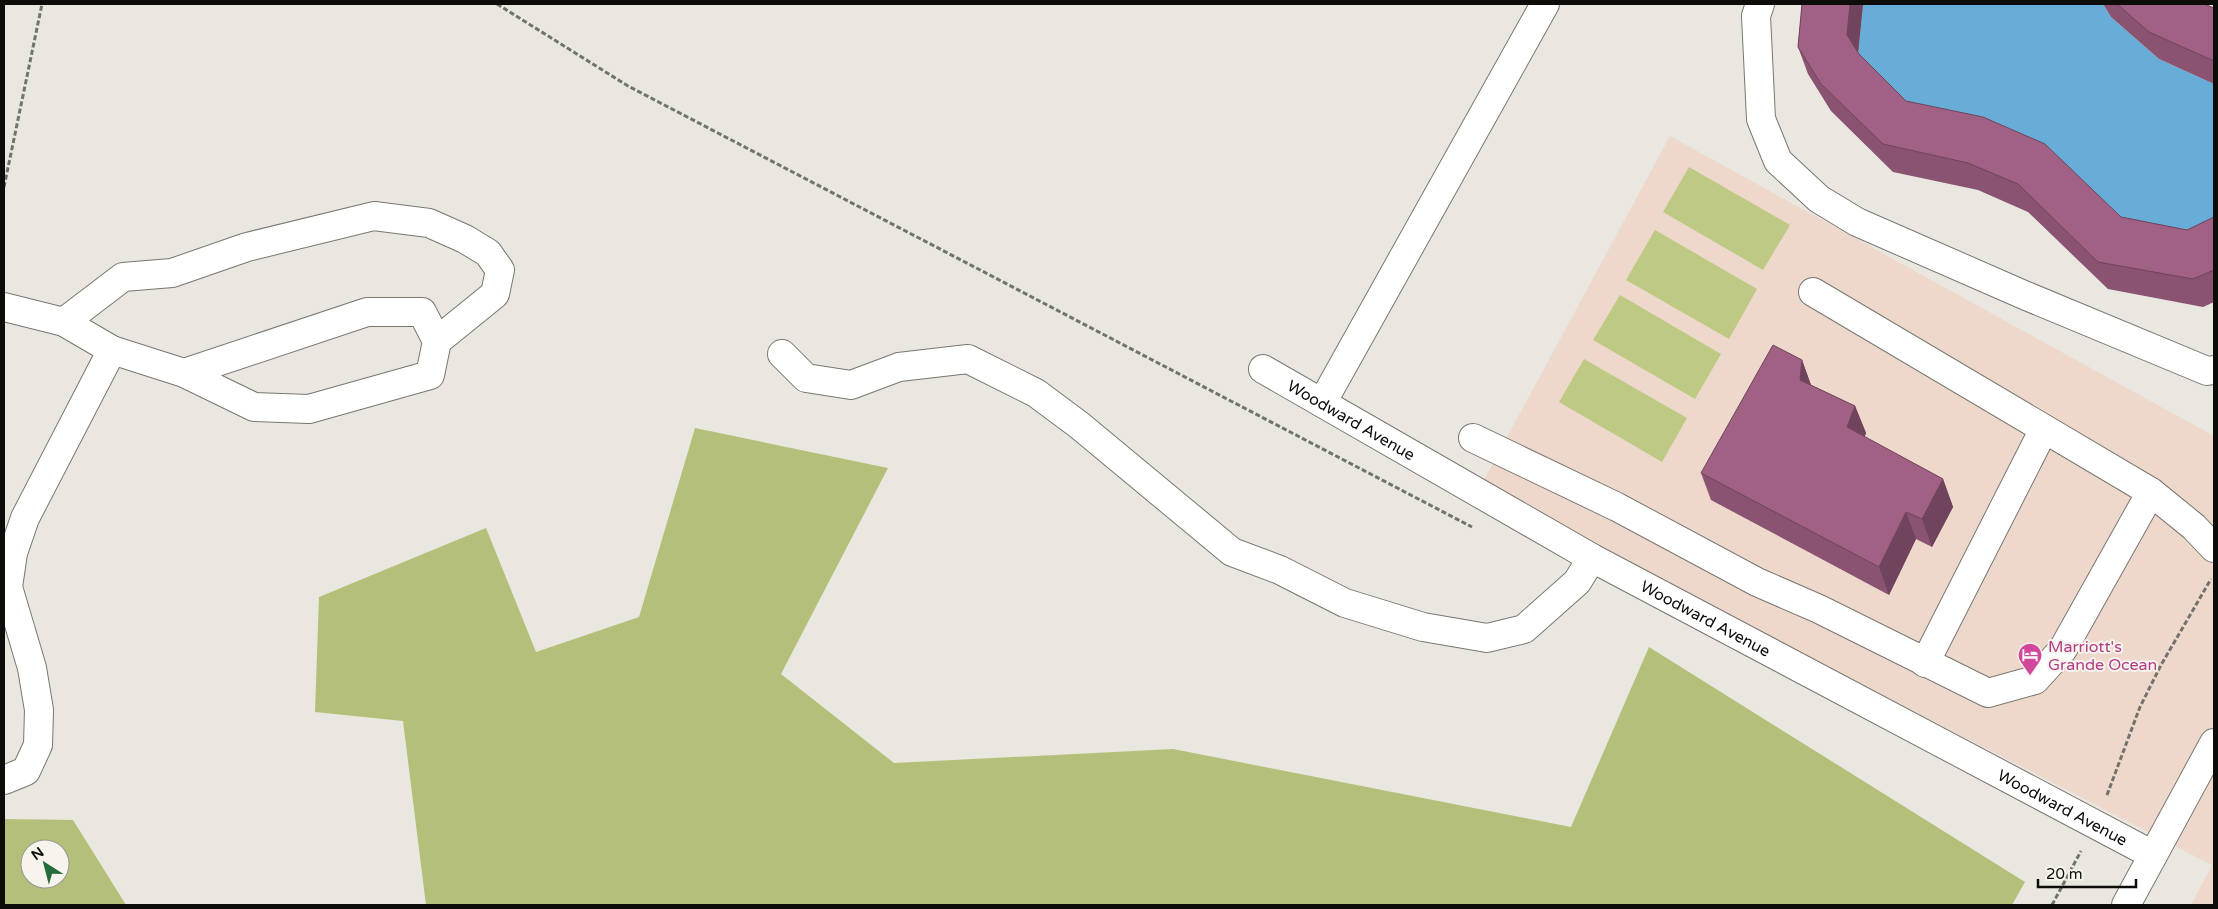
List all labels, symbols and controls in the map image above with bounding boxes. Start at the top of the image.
street label: Woodward Avenue [1283,376,1418,465]
street label: Woodward Avenue [1637,576,1774,662]
place label: Marriott's Grande Ocean [2048,637,2157,675]
hotel icon: Marriott's Grande Ocean [2017,642,2043,676]
street label: Woodward Avenue [1994,766,2131,851]
north arrow [20,839,70,889]
text: N [28,844,47,864]
scale bar [2038,856,2136,888]
text: 20 m [2046,865,2083,883]

